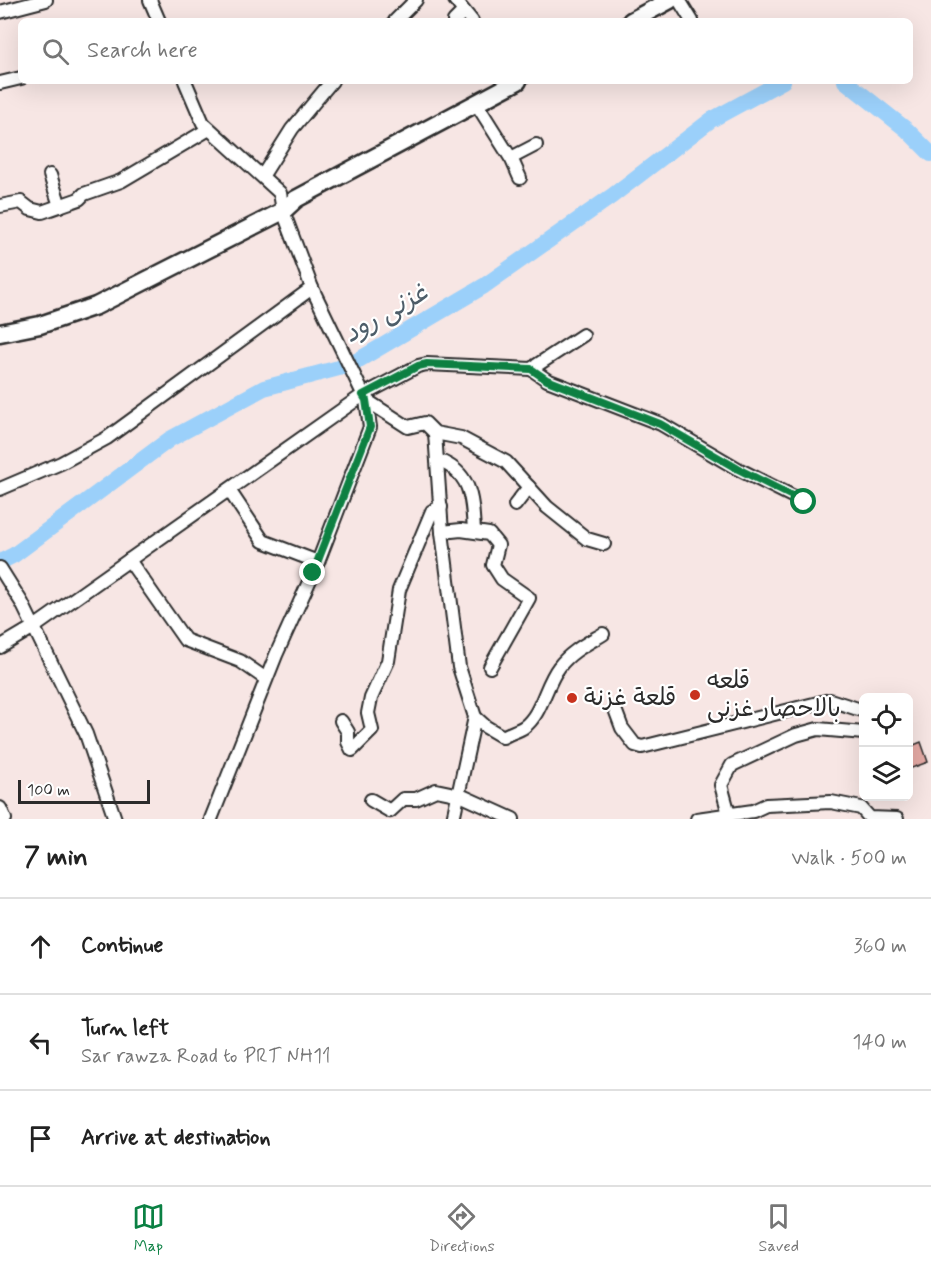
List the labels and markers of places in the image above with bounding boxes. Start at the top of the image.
place label: قلعه بالاحصار غزنی [707,666,841,725]
place label: قلعة غزنة [584,683,676,714]
marker: قلعه بالاحصار غزنی [688,688,702,702]
marker: قلعة غزنة [565,691,579,705]

